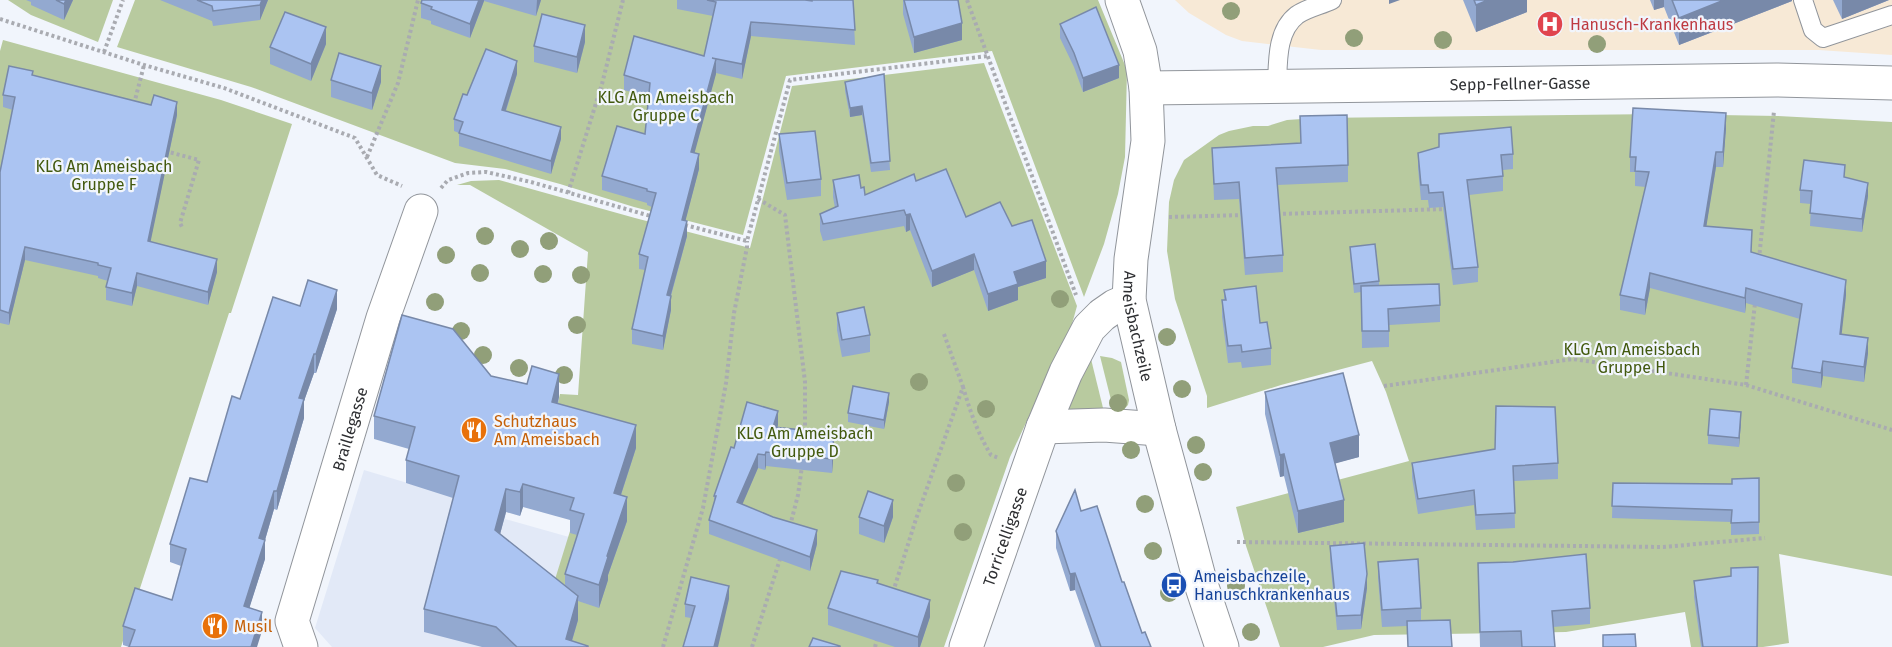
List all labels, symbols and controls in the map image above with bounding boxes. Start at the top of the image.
hospital icon: Hanusch-Krankenhaus [1535,9,1565,39]
place label: Hanusch-Krankenhaus [1570,15,1733,34]
street label: Sepp-Fellner-Gasse [1449,73,1590,94]
park label: KLG Am Ameisbach Gruppe C [598,88,734,125]
park label: KLG Am Ameisbach Gruppe F [36,157,172,194]
street label: Ameisbachzeile [1119,271,1157,383]
park label: KLG Am Ameisbach Gruppe H [1564,340,1700,377]
street label: Braillegasse [329,385,372,473]
place label: Schutzhaus Am Ameisbach [494,412,600,449]
restaurant icon: Schutzhaus Am Ameisbach [459,415,489,445]
park label: KLG Am Ameisbach Gruppe D [737,424,873,461]
street label: Torricelligasse [979,485,1031,589]
place label: Ameisbachzeile, Hanuschkrankenhaus [1194,567,1350,604]
bus stop icon: Ameisbachzeile, Hanuschkrankenhaus [1159,570,1189,600]
restaurant icon: Musil [200,611,230,641]
place label: Musil [234,617,273,636]

